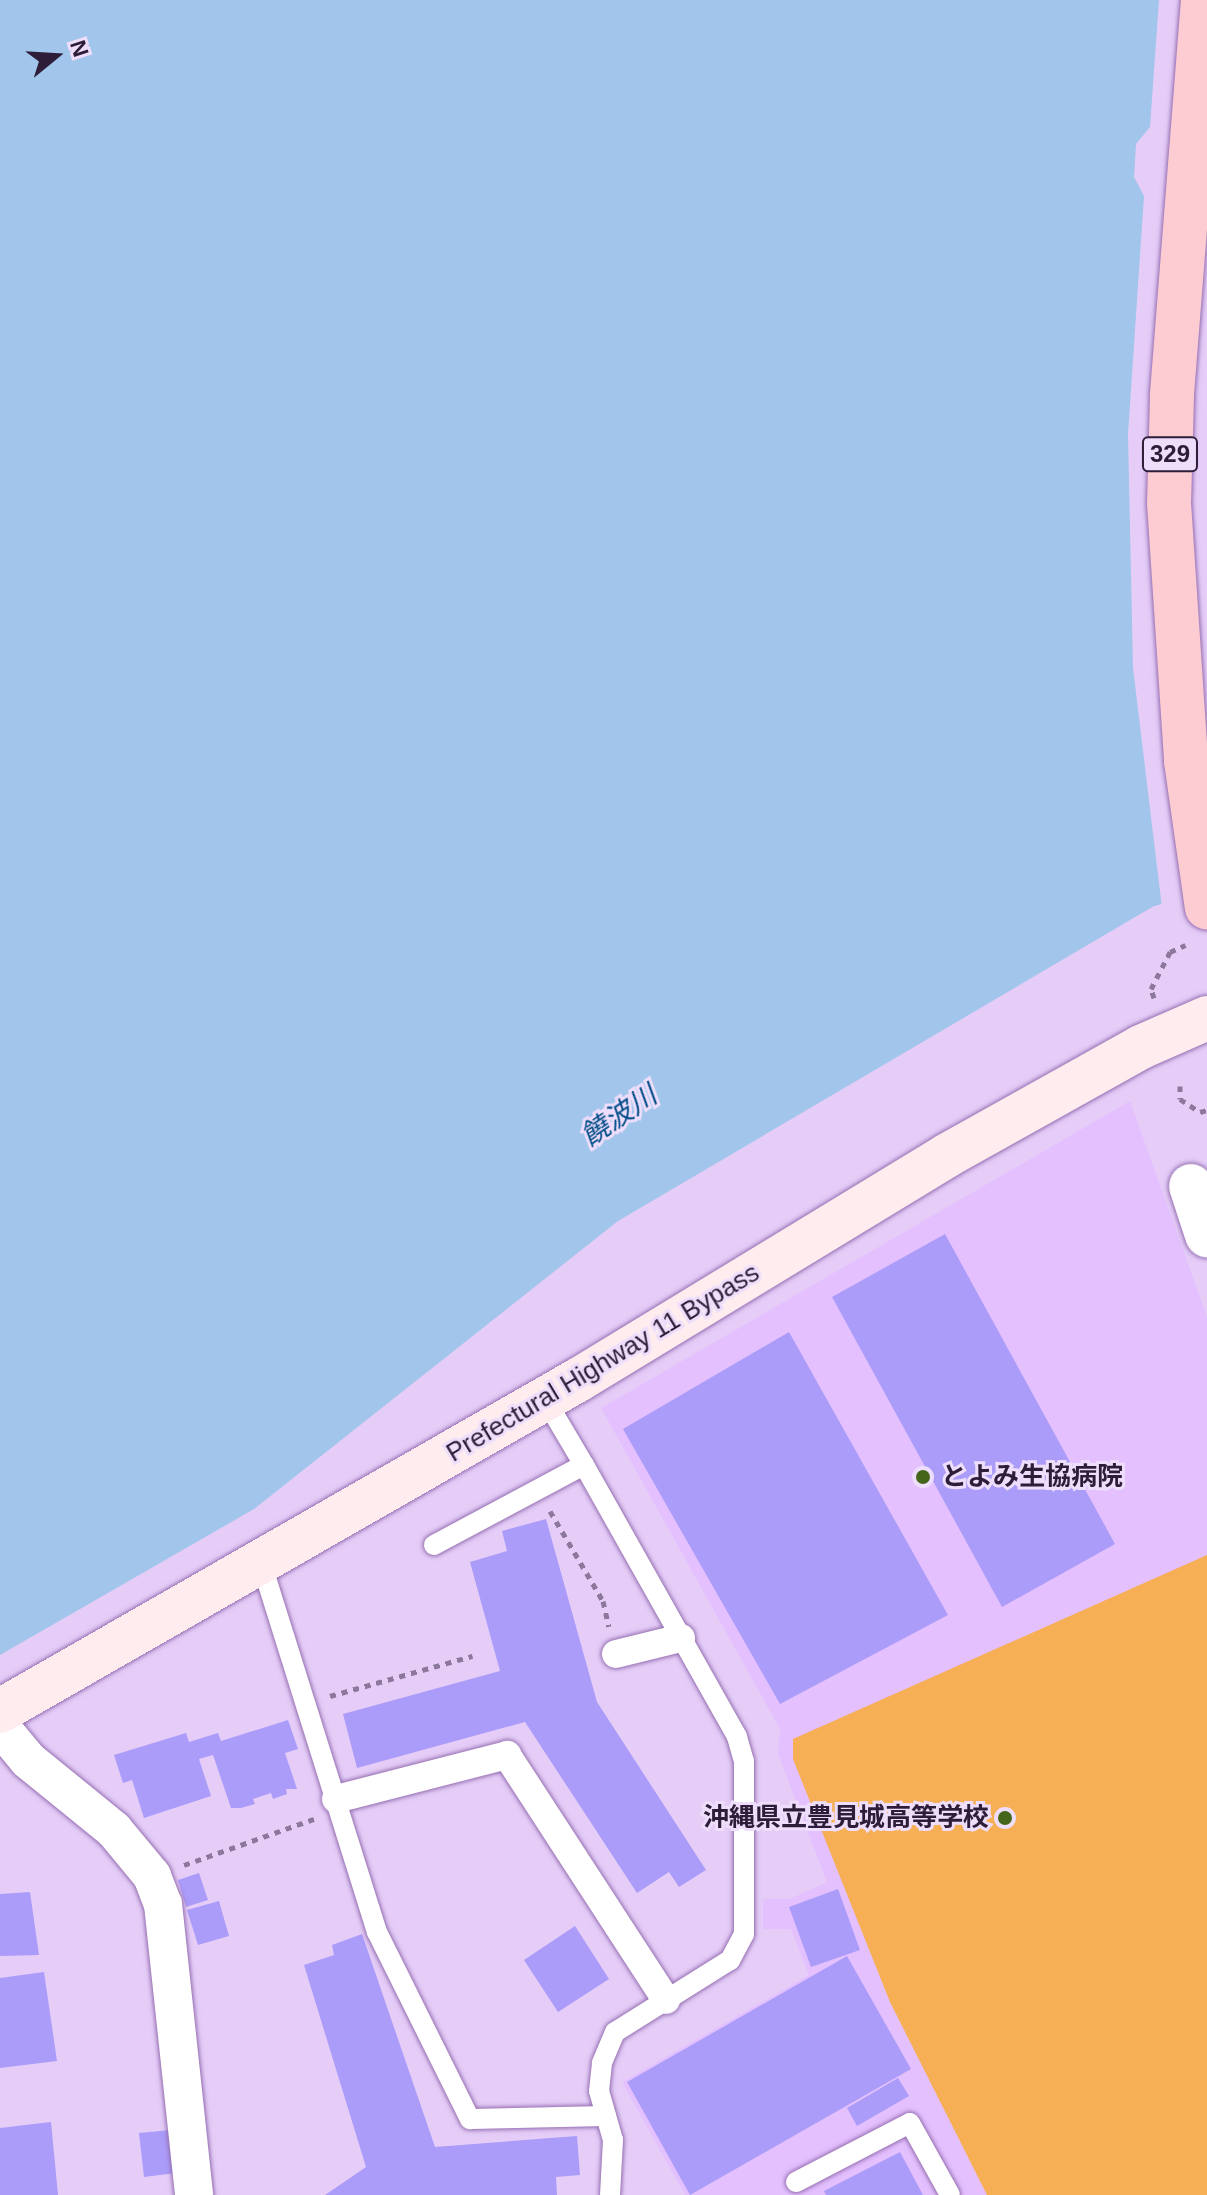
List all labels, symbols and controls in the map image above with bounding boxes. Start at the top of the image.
north arrow [16,16,96,96]
text: N [65,37,94,60]
road number: 329 [1140,434,1200,474]
water label: 饒波川 [575,1079,663,1153]
street label: Prefectural Highway 11 Bypass [441,1257,765,1469]
place label: とよみ生協病院 [941,1461,1123,1493]
marker: とよみ生協病院 [912,1466,934,1488]
place label: 沖縄県立豊見城高等学校 [703,1802,989,1834]
marker: 沖縄県立豊見城高等学校 [996,1809,1014,1827]

